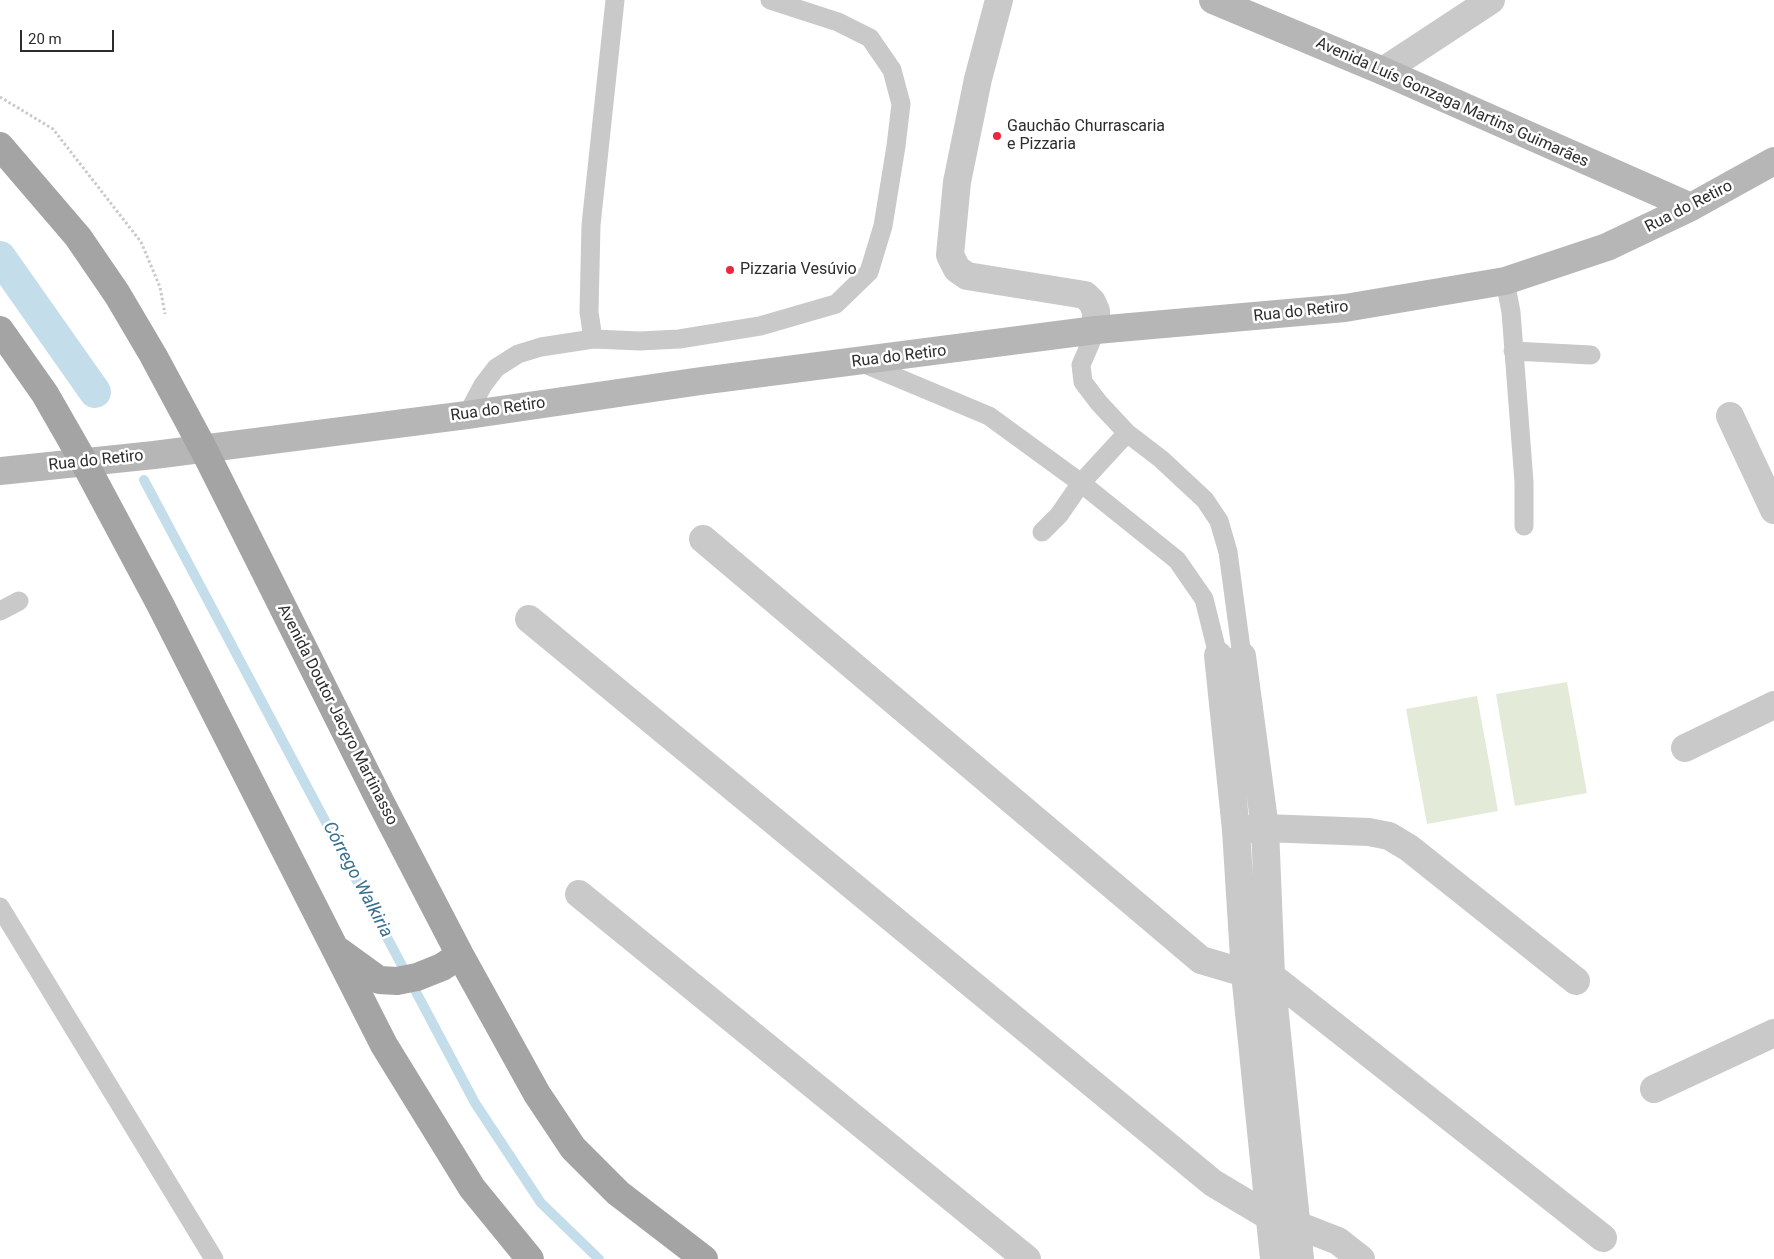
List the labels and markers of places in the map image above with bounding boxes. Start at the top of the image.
place label: Gauchão Churrascaria e Pizzaria [1007,117,1165,155]
marker: Gauchão Churrascaria e Pizzaria [991,130,1003,142]
place label: Pizzaria Vesúvio [740,260,857,280]
marker: Pizzaria Vesúvio [724,264,736,276]

